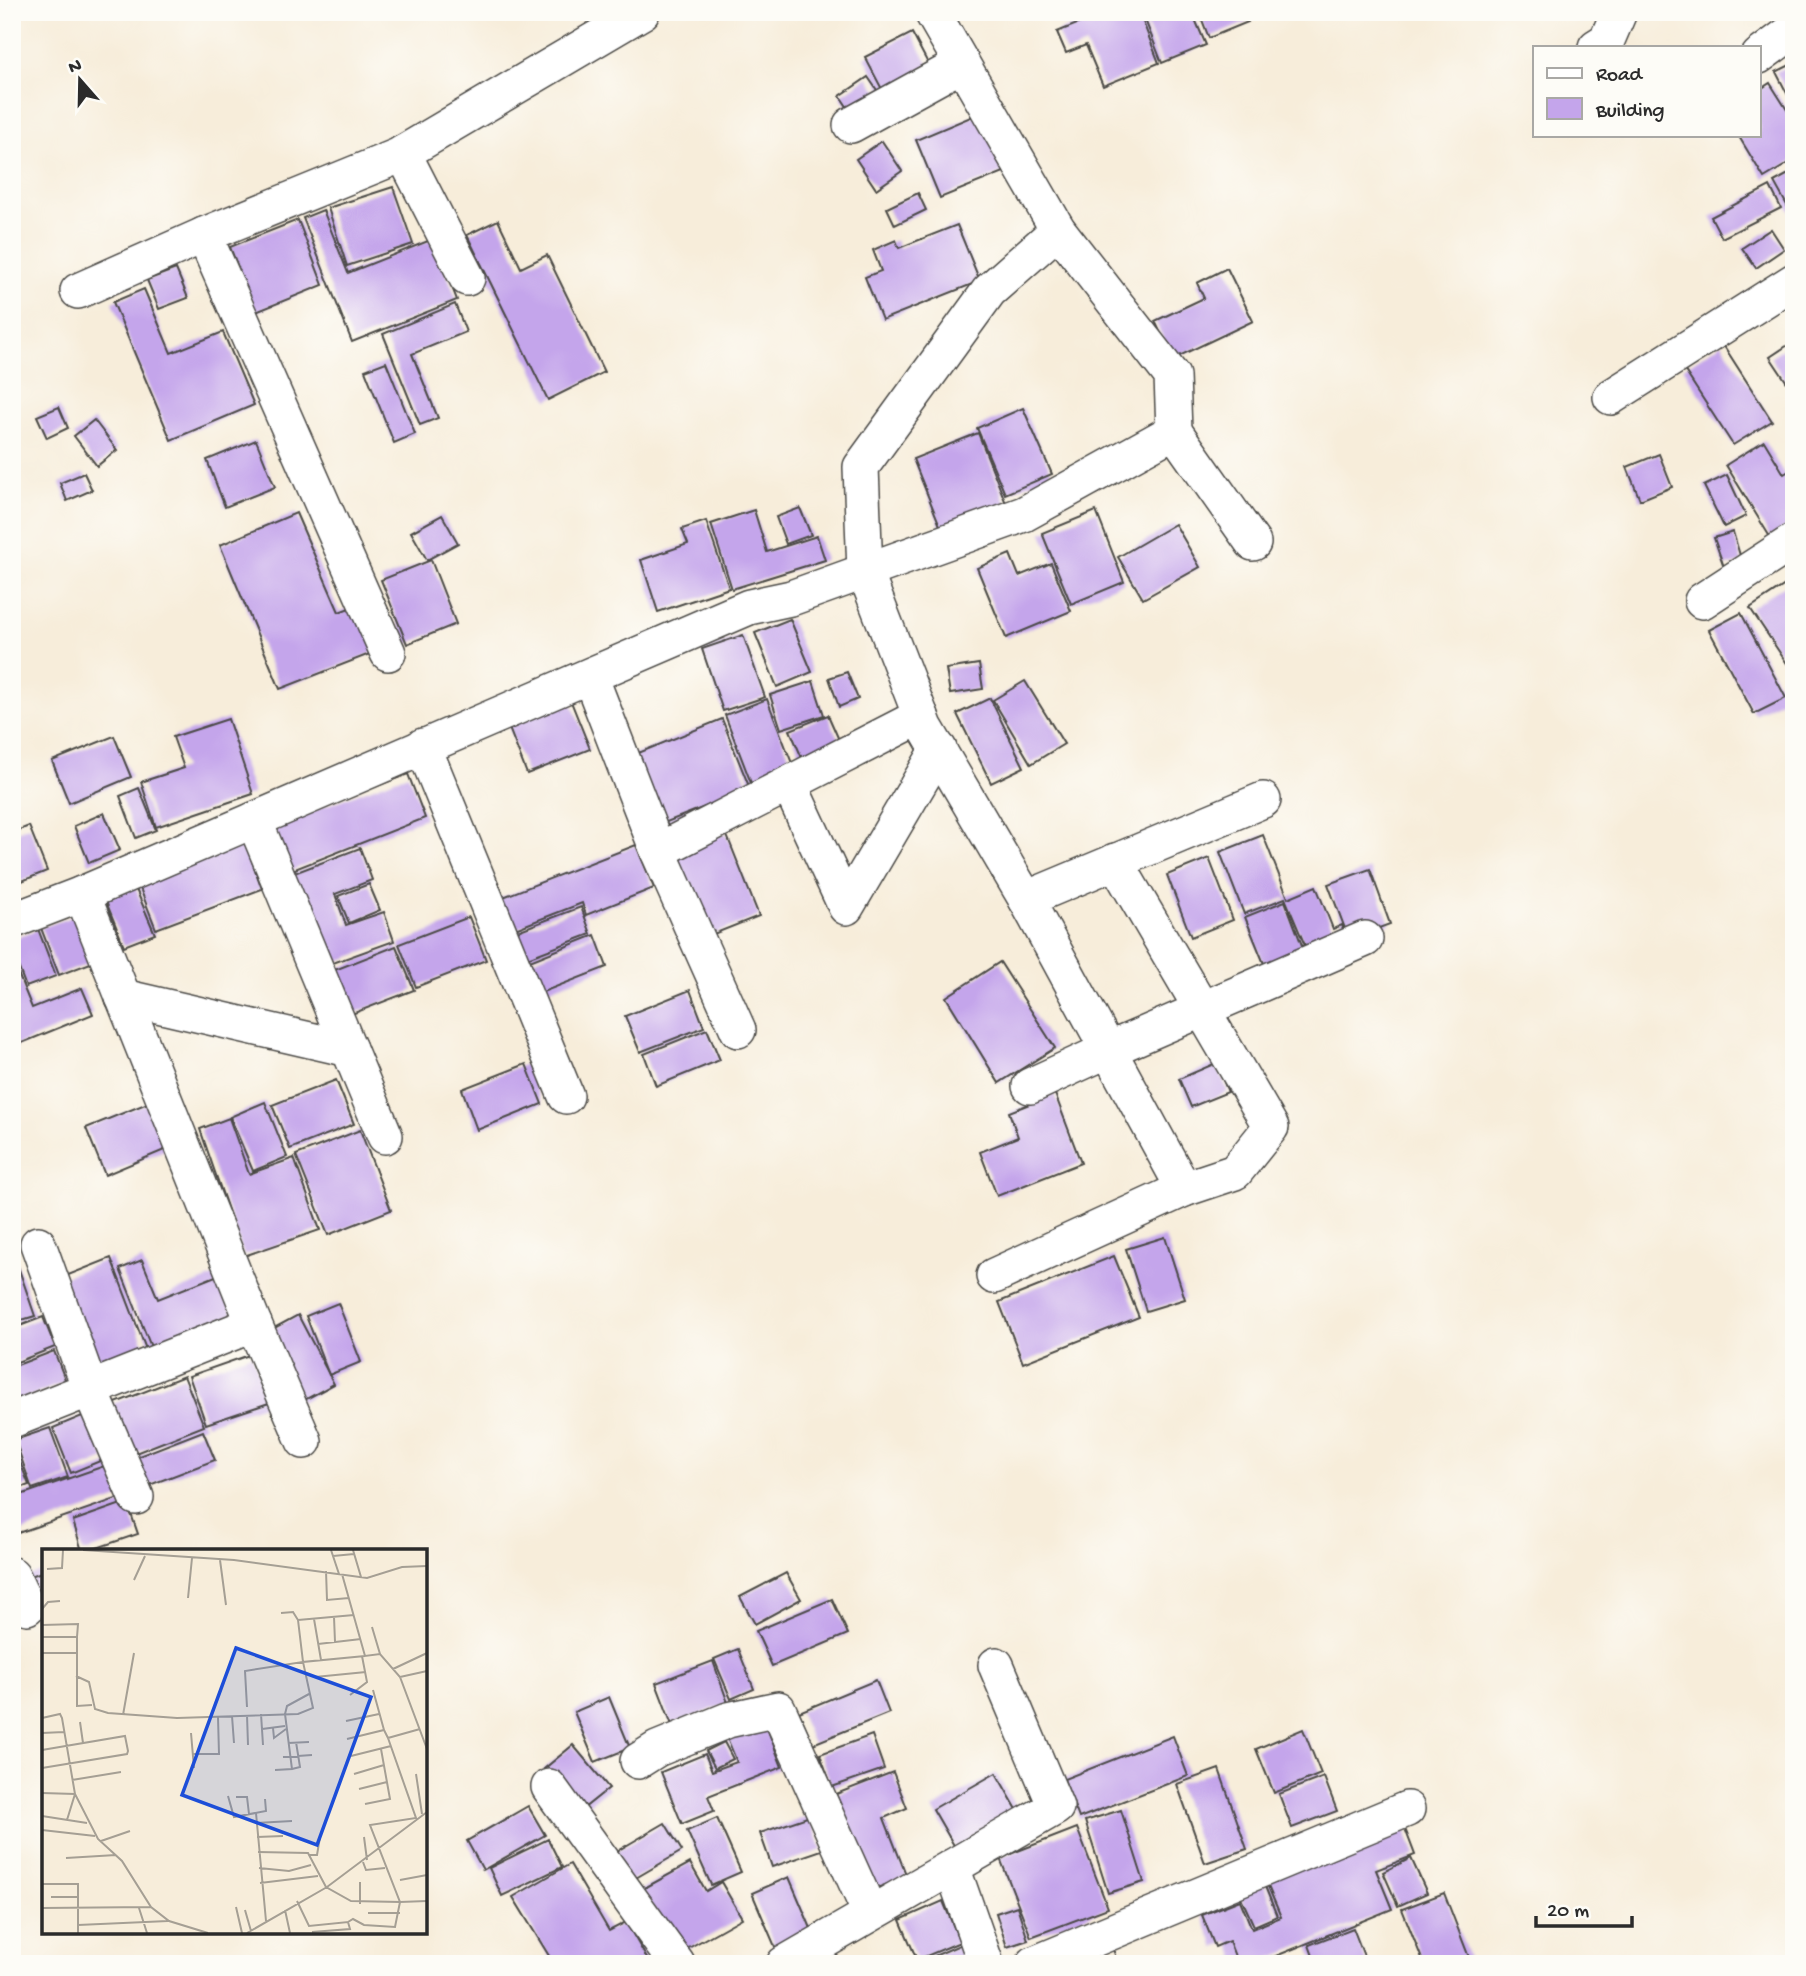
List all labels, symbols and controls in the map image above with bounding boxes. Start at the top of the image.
north arrow [46,46,116,116]
legend [1533,46,1760,136]
text: N [66,54,85,80]
text: Road [1596,64,1644,89]
text: Building [1595,100,1665,125]
inset map [42,1549,427,1934]
scale bar [1536,1885,1633,1929]
text: 20 m [1547,1900,1589,1925]

